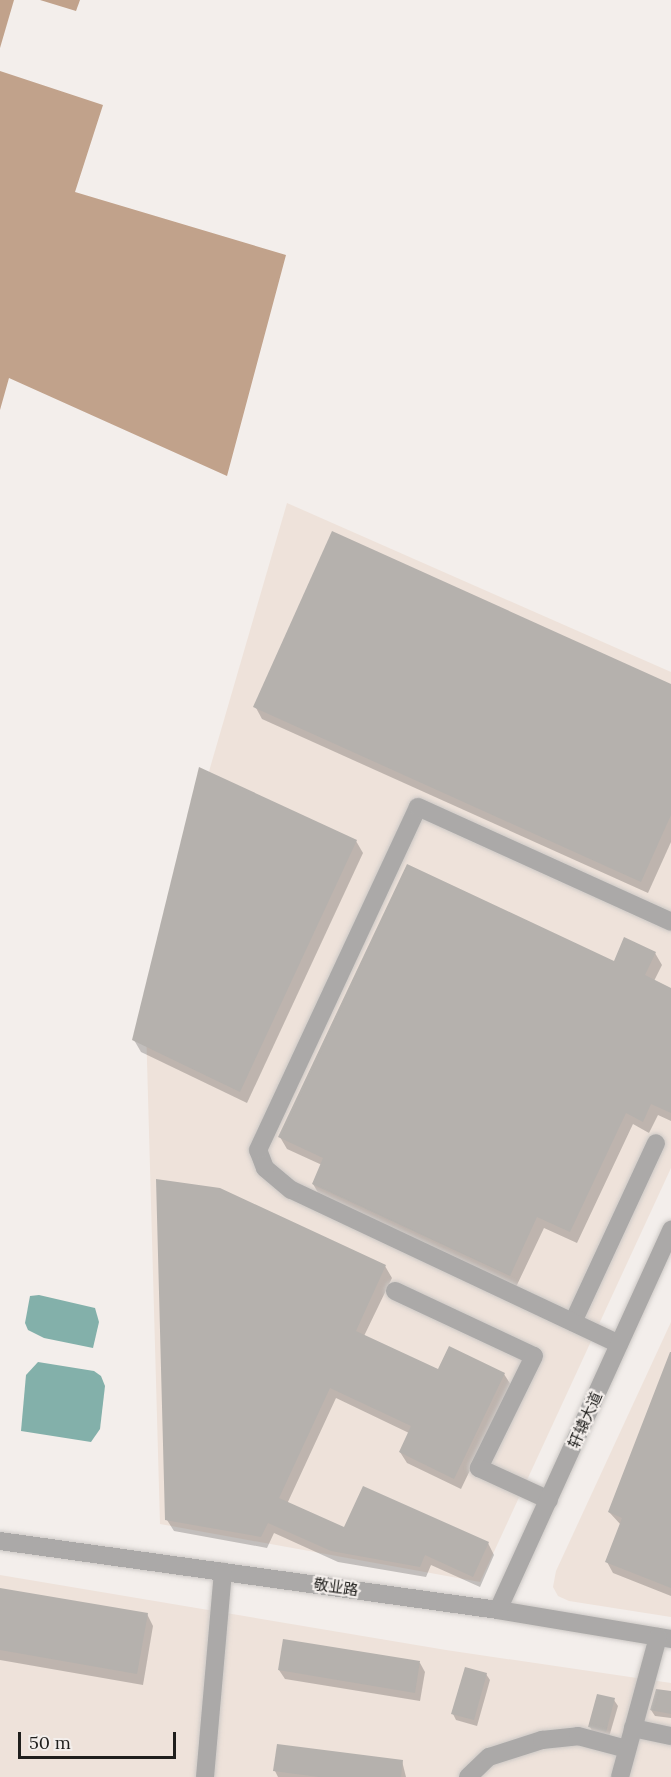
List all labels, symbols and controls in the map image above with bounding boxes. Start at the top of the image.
street label: 轩辕大道 [565,1389,605,1451]
street label: 敬业路 [312,1575,360,1599]
scale bar [21,1720,178,1758]
text: 50 m [29,1731,71,1754]

